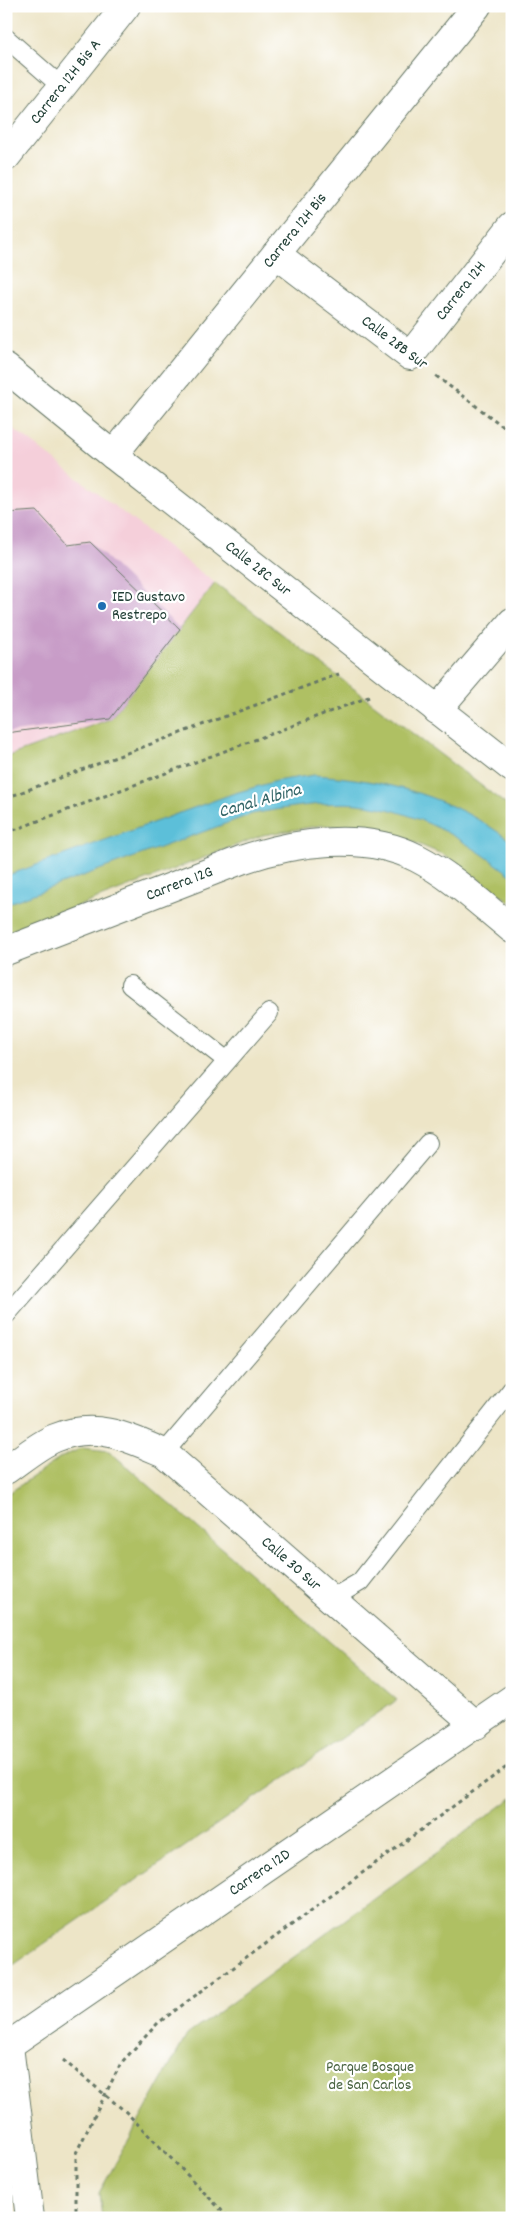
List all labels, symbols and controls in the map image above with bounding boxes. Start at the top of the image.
street label: Carrera 12H Bis A [25,34,107,130]
street label: Carrera 12H Bis [257,188,333,273]
street label: Carrera 12H [430,256,492,326]
street label: Calle 28B Sur [356,310,432,376]
street label: Calle 28C Sur [220,535,296,602]
place label: IED Gustavo Restrepo [112,586,185,627]
marker: IED Gustavo Restrepo [96,600,108,612]
water label: Canal Albina [216,778,306,826]
street label: Carrera 12G [143,860,216,907]
street label: Calle 30 Sur [256,1531,326,1597]
street label: Carrera 12D [224,1843,295,1902]
park label: Parque Bosque de San Carlos [326,2056,414,2097]

